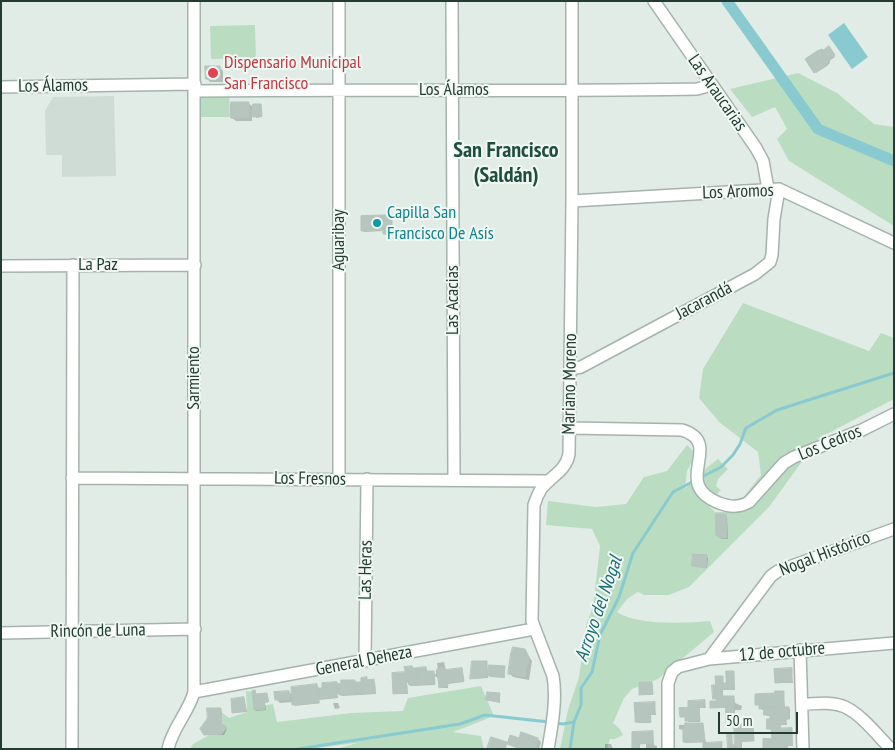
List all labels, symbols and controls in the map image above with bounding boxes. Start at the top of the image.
street label: Las Araucarias [683,51,751,135]
place label: Dispensario Municipal San Francisco [224,52,361,94]
marker: Dispensario Municipal San Francisco [206,66,220,80]
street label: Los Álamos [18,75,88,97]
street label: Los Álamos [419,79,489,101]
district label: San Francisco (Saldán) [453,138,559,190]
street label: Los Aromos [702,180,774,204]
place label: Capilla San Francisco De Asís [387,202,494,244]
street label: Aguaribay [328,209,350,271]
marker: Capilla San Francisco De Asís [371,217,383,229]
street label: La Paz [78,254,118,276]
street label: Las Acacias [442,265,464,335]
street label: Jacarandá [672,277,736,325]
street label: Mariano Moreno [558,333,582,435]
street label: Sarmiento [183,346,205,410]
street label: Los Cedros [795,421,865,465]
street label: Los Fresnos [274,468,346,490]
street label: Nogal Histórico [777,527,873,581]
street label: Las Heras [355,540,377,600]
water label: Arroyo del Nogal [570,553,628,665]
street label: Rincón de Luna [50,619,146,643]
street label: 12 de octubre [738,637,826,667]
street label: General Deheza [314,641,414,681]
scale bar [720,702,800,734]
text: 50 m [726,711,752,730]

